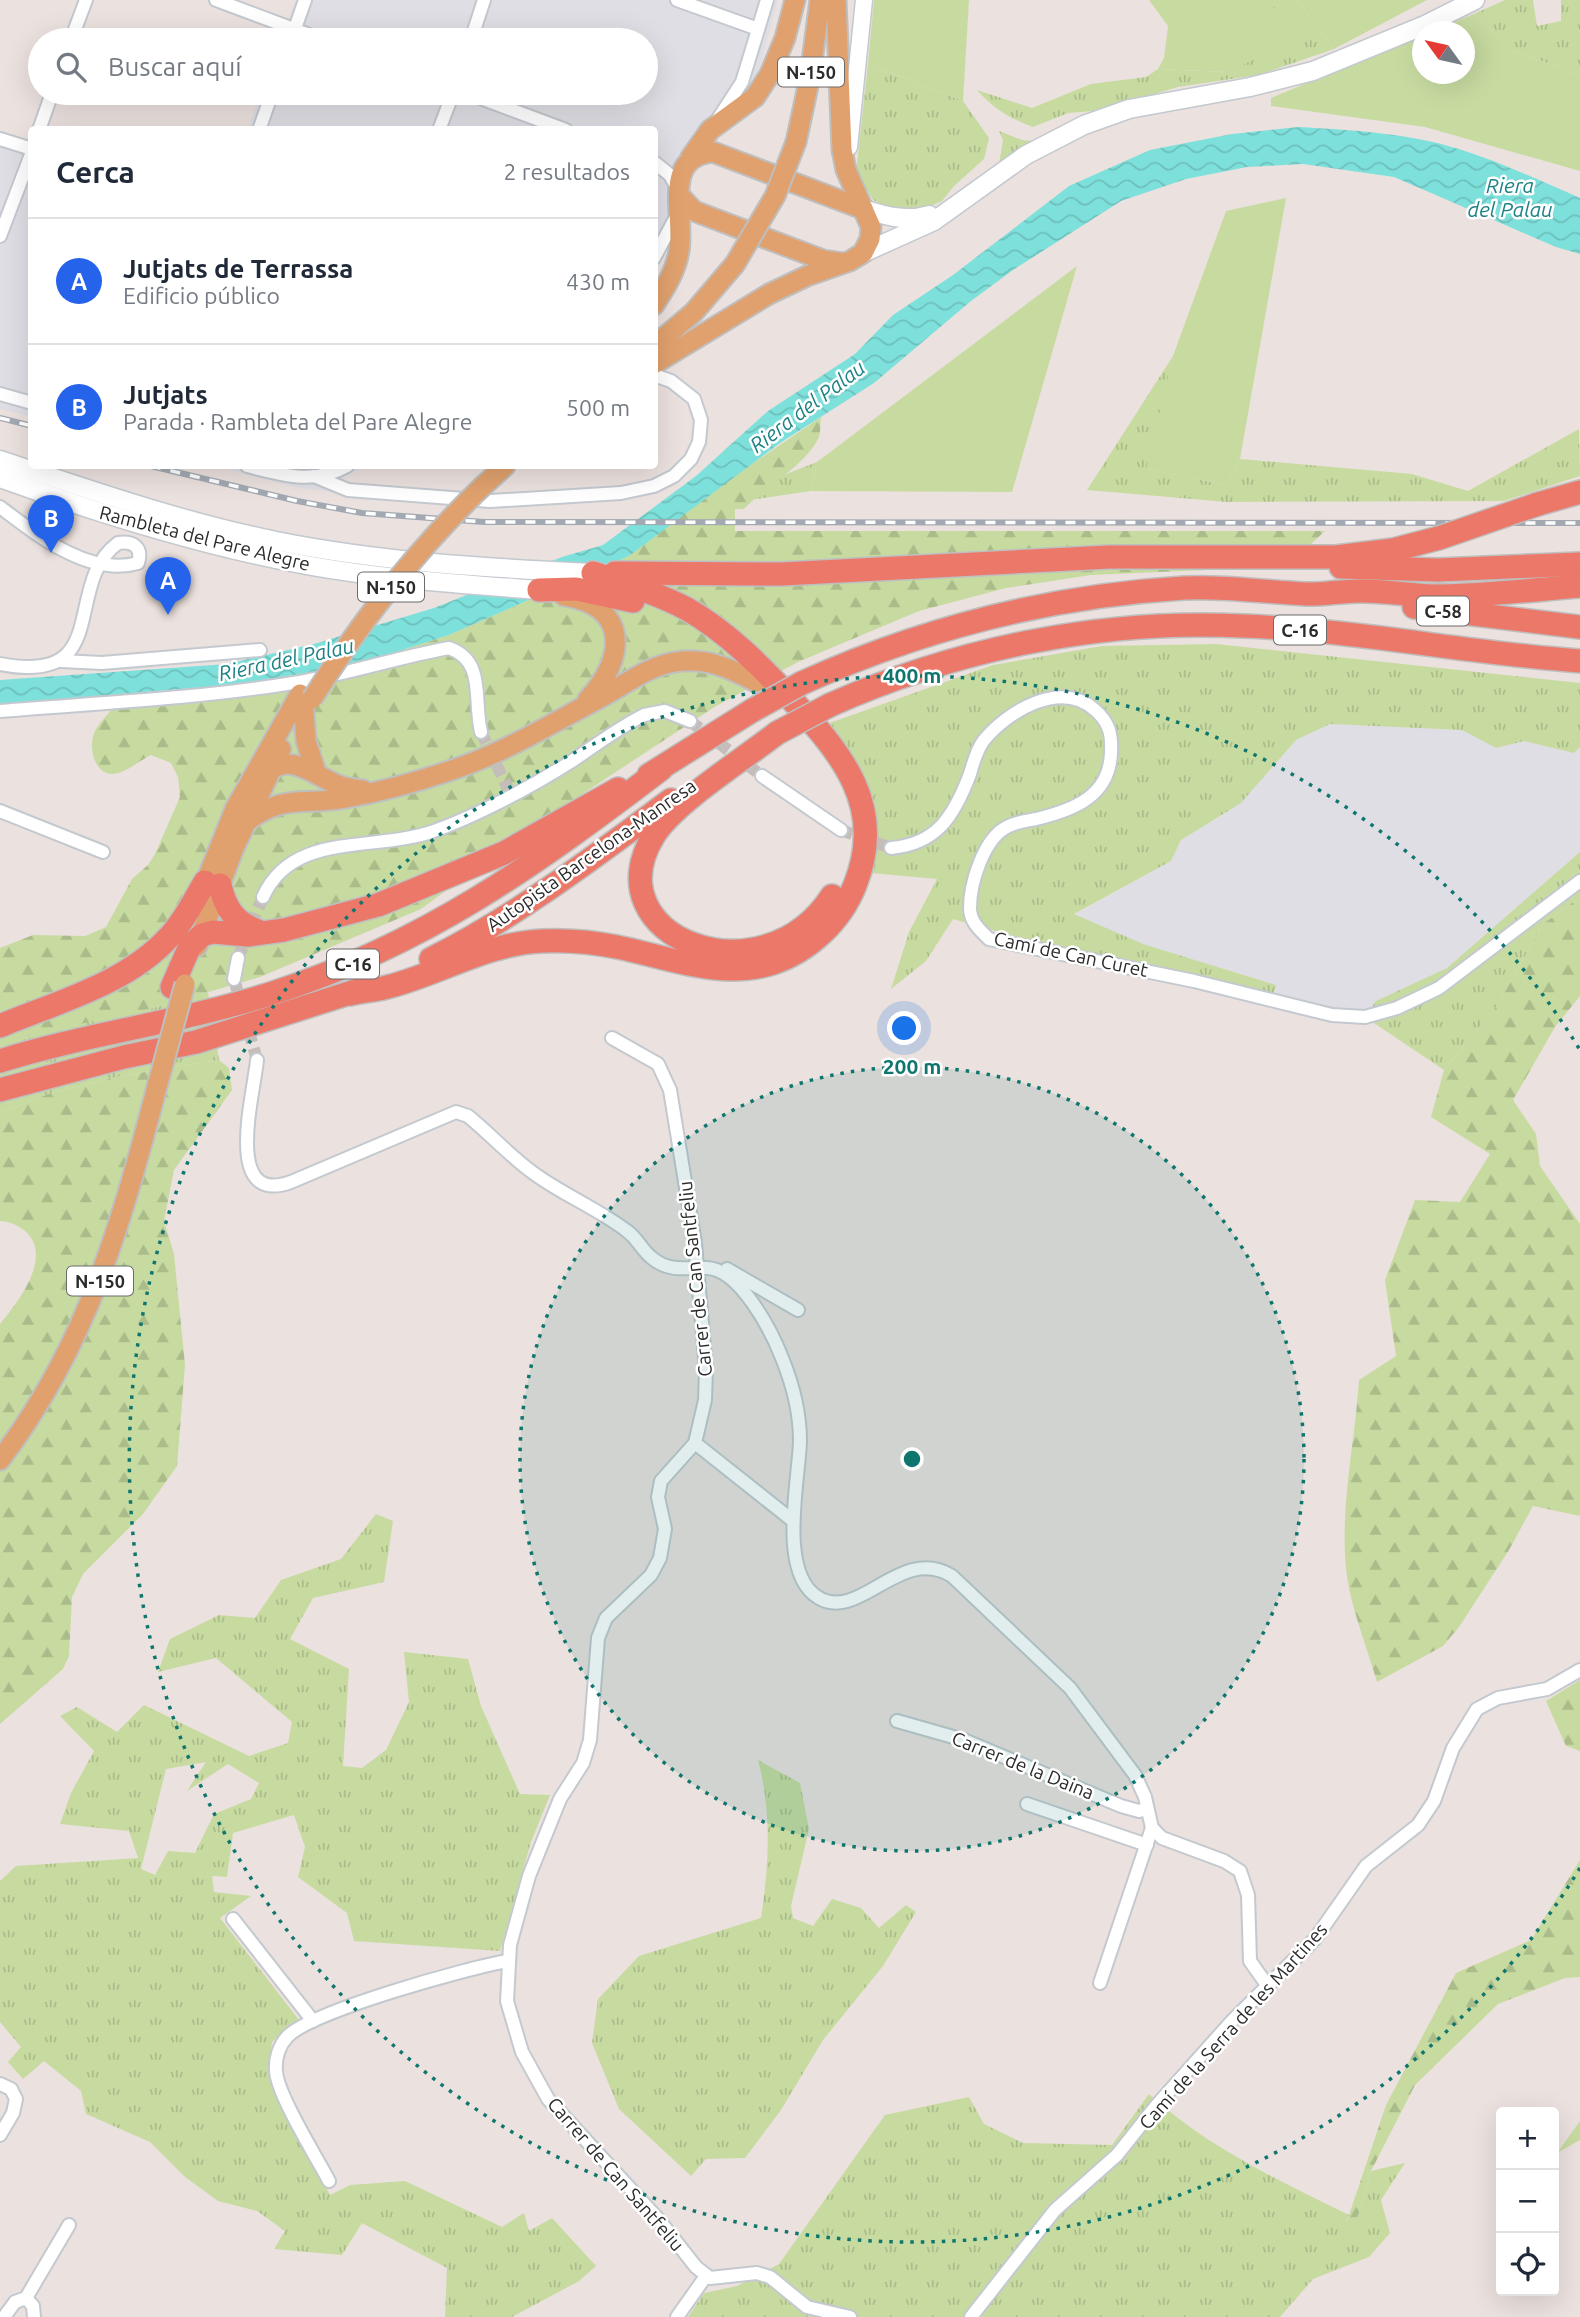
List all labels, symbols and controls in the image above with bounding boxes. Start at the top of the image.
north arrow [1412,21,1475,84]
search box [28,28,658,105]
icon: search [52,48,90,86]
text: Buscar aquí [108,52,242,81]
road number: N-150 [778,58,844,86]
text: Cerca [56,155,135,189]
text: 2 resultados [504,159,630,184]
water label: Riera del Palau [1468,173,1552,221]
text: Jutjats de Terrassa [123,254,353,283]
text: A [71,269,87,294]
text: 430 m [566,269,630,294]
text: Edificio público [123,283,280,308]
water label: Riera del Palau [745,355,869,457]
text: Jutjats [123,380,208,409]
text: B [71,395,87,420]
text: 500 m [566,395,630,420]
text: Parada · Rambleta del Pare Alegre [123,409,472,434]
pin: B [28,495,74,553]
street label: Rambleta del Pare Alegre [97,501,313,575]
pin: A [145,557,191,615]
road number: N-150 [358,572,424,602]
road number: C-58 [1417,596,1469,626]
road number: C-16 [1274,616,1326,644]
water label: Riera del Palau [216,633,356,685]
text: 400 m [883,663,941,687]
street label: Autopista Barcelona-Manresa [482,774,700,936]
street label: Camí de Can Curet [992,927,1151,981]
road number: C-16 [327,950,379,979]
your location [887,1011,921,1045]
text: 200 m [883,1054,941,1078]
street label: Carrer de Can Santfeliu [674,1180,716,1378]
road number: N-150 [67,1266,133,1296]
centre of rings [900,1447,924,1471]
street label: Carrer de la Daina [949,1726,1097,1804]
street label: Camí de la Serra de les Martines [1134,1918,1332,2134]
street label: Carrer de Can Santfeliu [543,2093,689,2255]
map controls [1496,2107,1559,2296]
button: + [1496,2107,1559,2170]
button: − [1496,2170,1559,2233]
button: locate [1496,2233,1559,2296]

